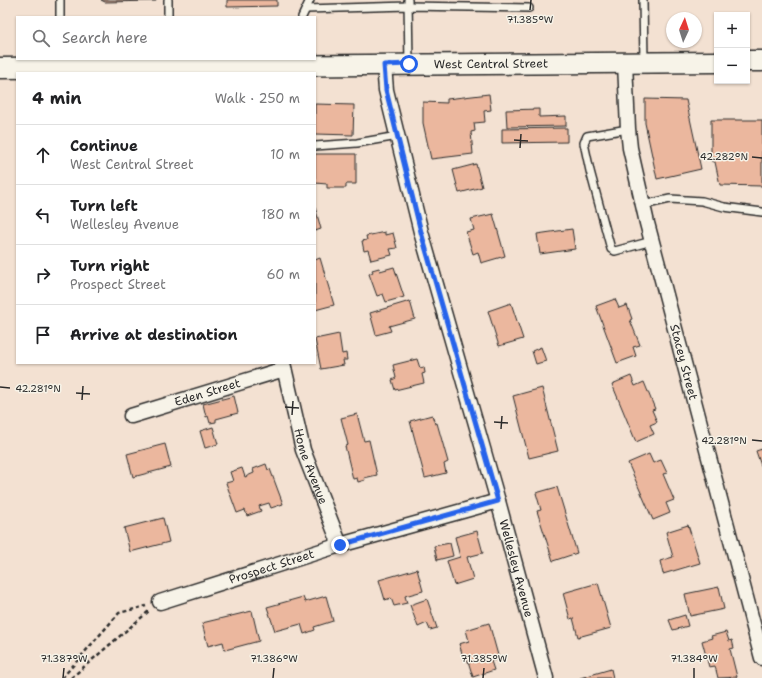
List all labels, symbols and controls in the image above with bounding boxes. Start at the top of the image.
north arrow [666,12,702,48]
map controls [714,12,750,84]
button: + [714,12,750,48]
text: 71.385°W [507,13,554,26]
search box [16,16,316,60]
icon: search [30,27,52,49]
text: Search here [62,28,148,48]
button: − [714,48,750,84]
route start [400,55,418,73]
street label: West Central Street [434,55,548,72]
text: 4 min [32,87,82,109]
text: Walk · 250 m [215,90,300,107]
text: Continue [70,136,138,156]
icon: ahead [32,144,54,166]
text: 10 m [270,146,300,163]
text: 42.282°N [700,150,748,163]
text: West Central Street [70,156,194,173]
text: Turn left [70,196,138,216]
icon: left [32,204,54,226]
text: 180 m [261,206,300,223]
text: Wellesley Avenue [70,216,179,233]
text: Turn right [70,256,150,276]
icon: right [32,264,54,286]
text: 60 m [267,266,300,283]
text: Prospect Street [70,276,166,293]
street label: Stacey Street [666,322,701,402]
icon: arrive [32,324,54,346]
text: Arrive at destination [70,325,238,345]
street label: Eden Street [173,375,242,410]
text: 42.281°N [15,382,61,395]
street label: Home Avenue [290,427,331,507]
text: 42.281°N [701,434,747,447]
street label: Wellesley Avenue [495,518,537,619]
route end [331,536,349,554]
street label: Prospect Street [227,546,316,588]
text: 71.387°W [40,652,88,665]
text: 71.386°W [250,652,298,665]
text: 71.385°W [461,652,508,665]
text: 71.384°W [670,652,718,665]

